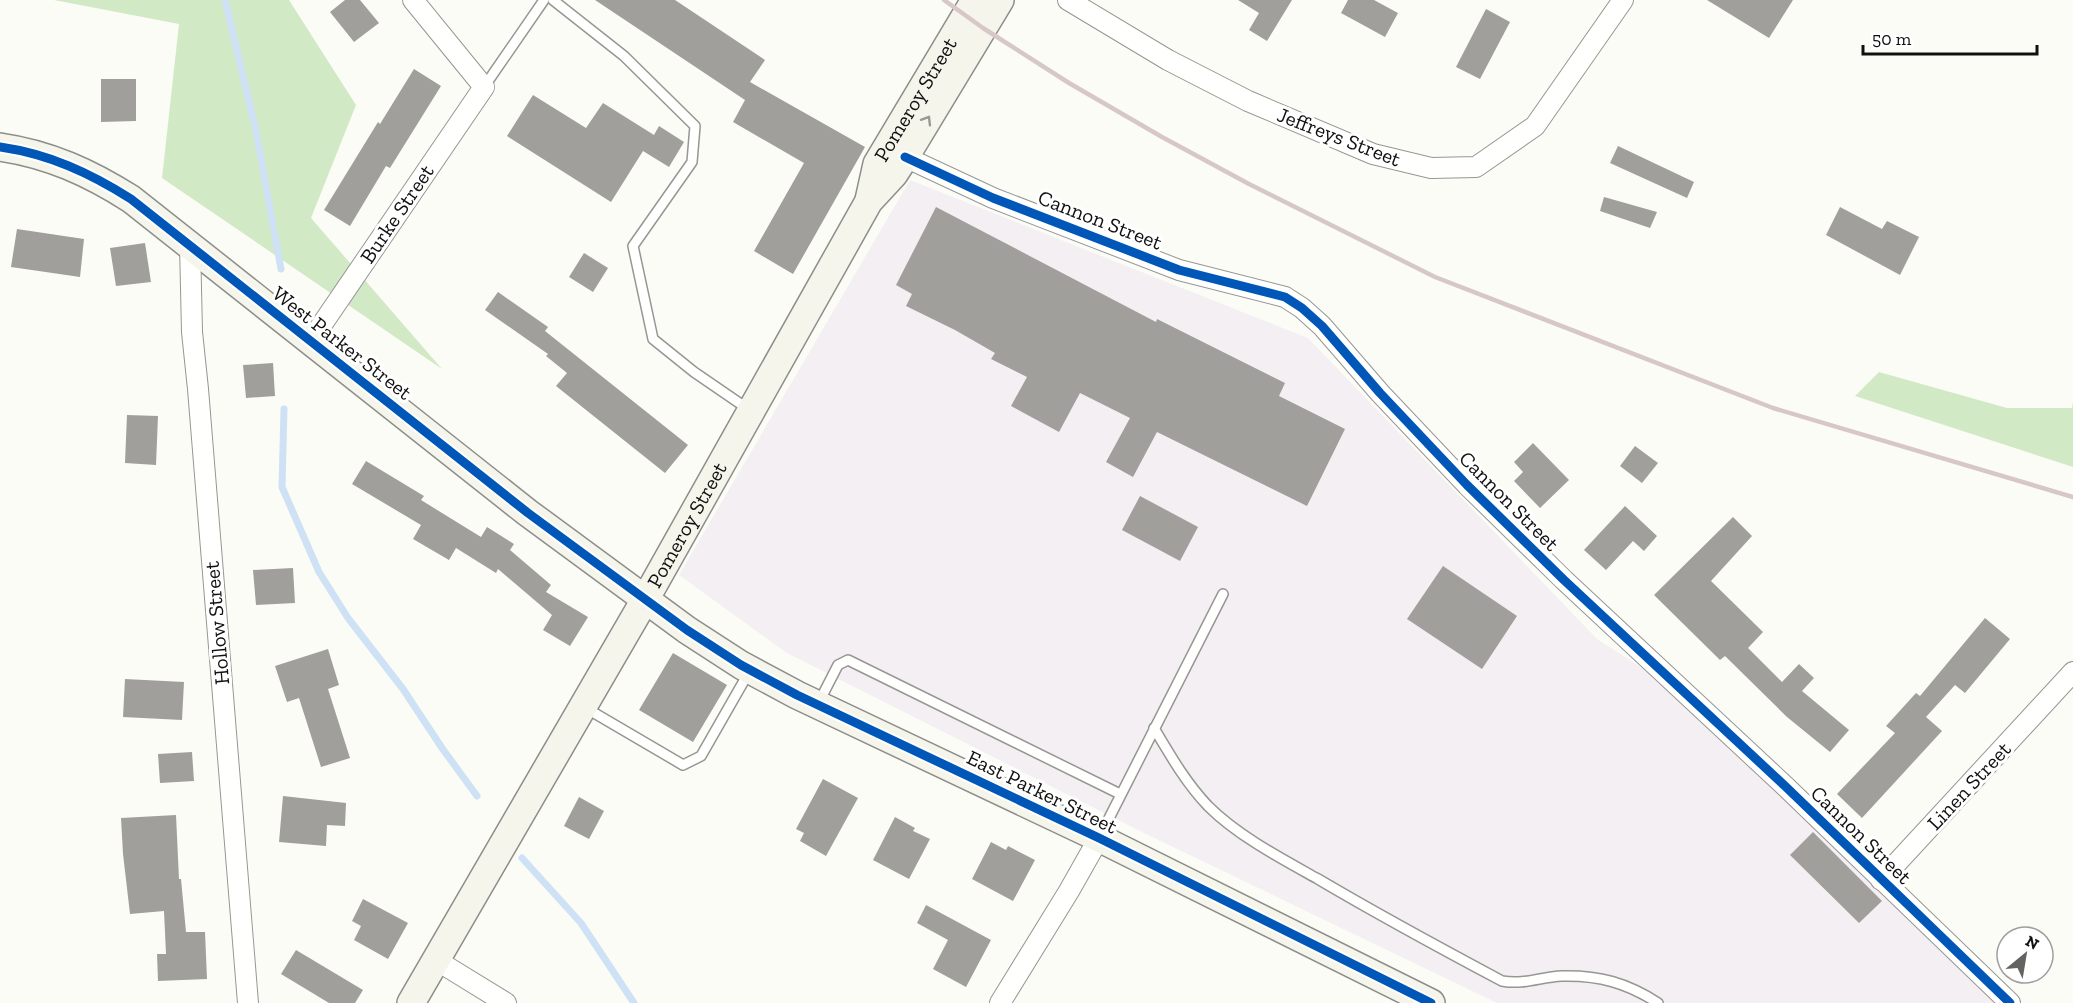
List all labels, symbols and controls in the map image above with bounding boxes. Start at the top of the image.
scale bar [1863,18,2037,56]
text: 50 m [1872,28,1912,50]
street label: Pomeroy Street [868,33,962,166]
street label: Jeffreys Street [1274,102,1404,172]
one-way arrow [920,116,932,126]
street label: Burke Street [354,159,439,268]
street label: Cannon Street [1035,184,1166,255]
street label: West Parker Street [268,280,417,405]
street label: Cannon Street [1454,446,1565,556]
street label: Pomeroy Street [641,457,732,592]
street label: Hollow Street [199,560,234,686]
street label: Linen Street [1922,736,2016,835]
street label: East Parker Street [963,744,1122,839]
street label: Cannon Street [1806,780,1917,889]
north arrow [1995,925,2055,985]
text: N [2022,931,2042,954]

